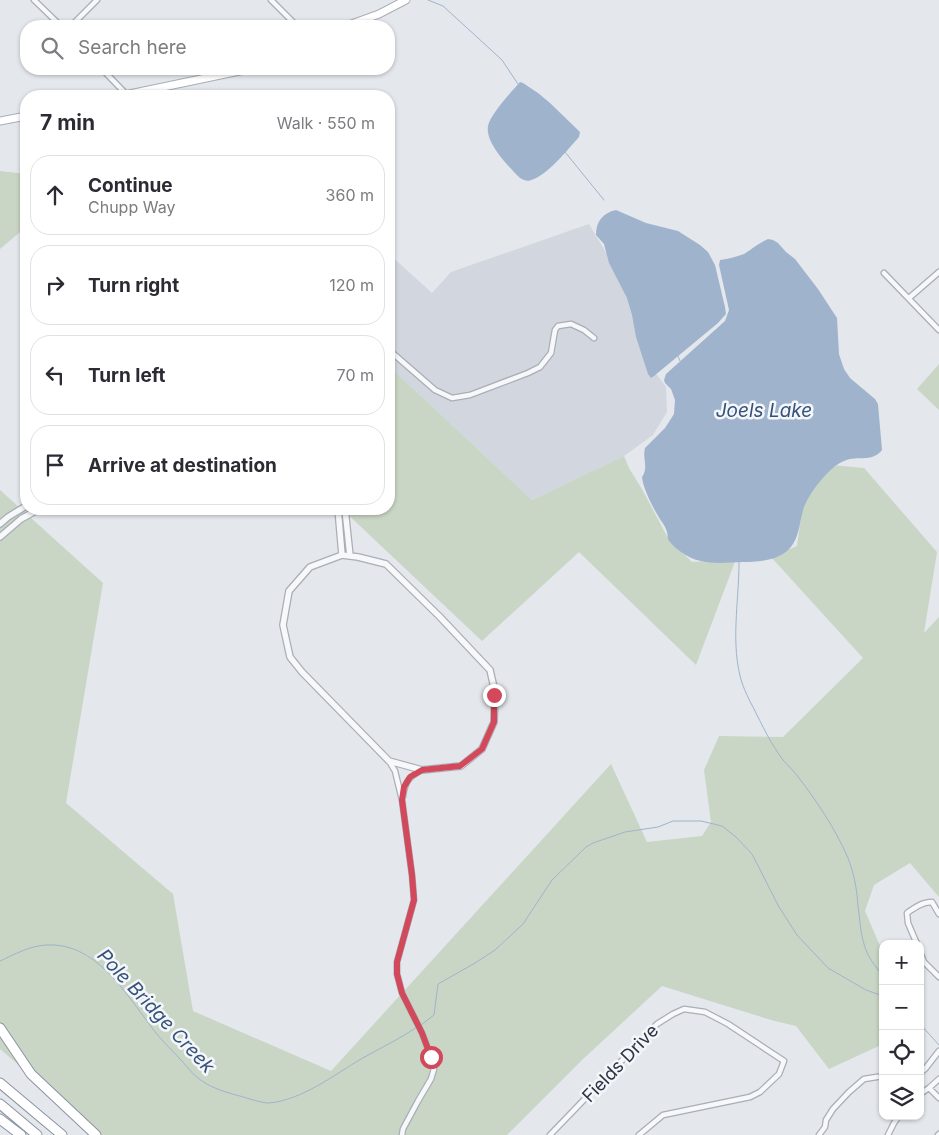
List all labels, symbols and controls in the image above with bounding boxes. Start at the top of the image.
search box [20,20,395,75]
icon: search [38,34,66,62]
text: Search here [78,36,187,59]
text: 7 min [40,110,95,135]
text: Walk · 550 m [277,113,375,133]
text: Continue [88,174,173,197]
icon: ahead [41,181,69,209]
text: 360 m [326,185,374,205]
text: Chupp Way [88,197,175,217]
icon: right [41,271,69,299]
text: Turn right [88,274,179,297]
text: 120 m [329,275,374,295]
icon: left [41,361,69,389]
text: Turn left [88,364,166,387]
text: 70 m [337,365,374,385]
water label: Joels Lake [716,399,812,422]
icon: arrive [41,451,69,479]
text: Arrive at destination [88,454,277,477]
route end [483,684,506,707]
map controls [879,940,924,1120]
button: + [879,940,924,985]
water label: Pole Bridge Creek [93,944,220,1078]
button: − [879,985,924,1030]
street label: Fields Drive [578,1020,662,1106]
button: locate [879,1030,924,1075]
route start [420,1046,443,1069]
button: layers [879,1075,924,1120]

